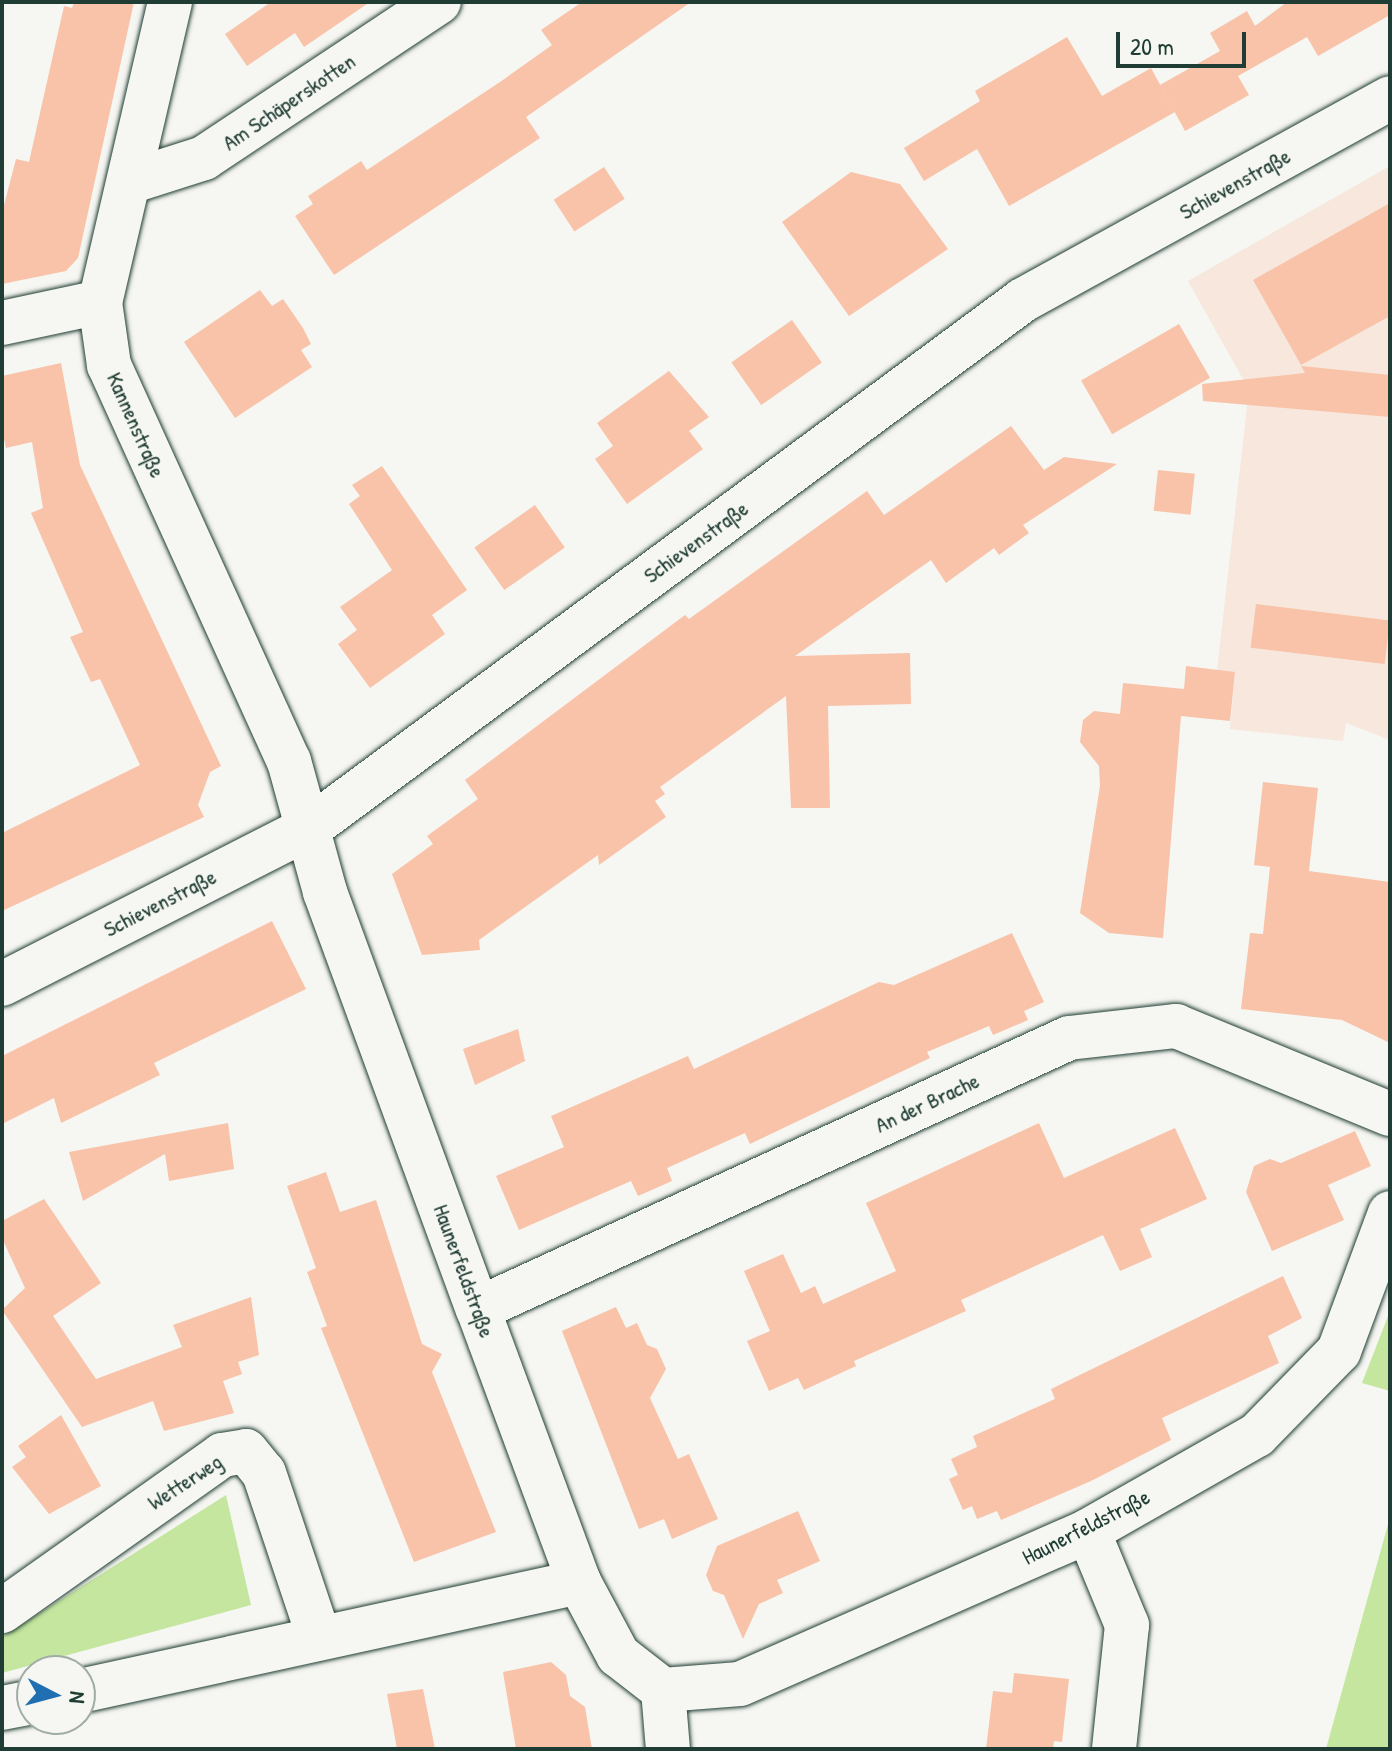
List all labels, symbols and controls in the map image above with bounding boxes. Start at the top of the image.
scale bar [1120,16,1250,66]
text: 20 m [1130,30,1174,62]
street label: Am Schäperskotten [218,48,360,156]
street label: Schievenstraße [1175,143,1295,225]
street label: Kannenstraße [101,368,171,482]
street label: Schievenstraße [639,495,753,589]
street label: Schievenstraße [99,863,221,943]
street label: An der Brache [871,1067,983,1139]
street label: Haunerfeldstraße [428,1201,500,1341]
street label: Wetterweg [143,1448,227,1516]
street label: Haunerfeldstraße [1018,1484,1154,1570]
north arrow [16,1655,96,1735]
text: N [62,1690,93,1705]

